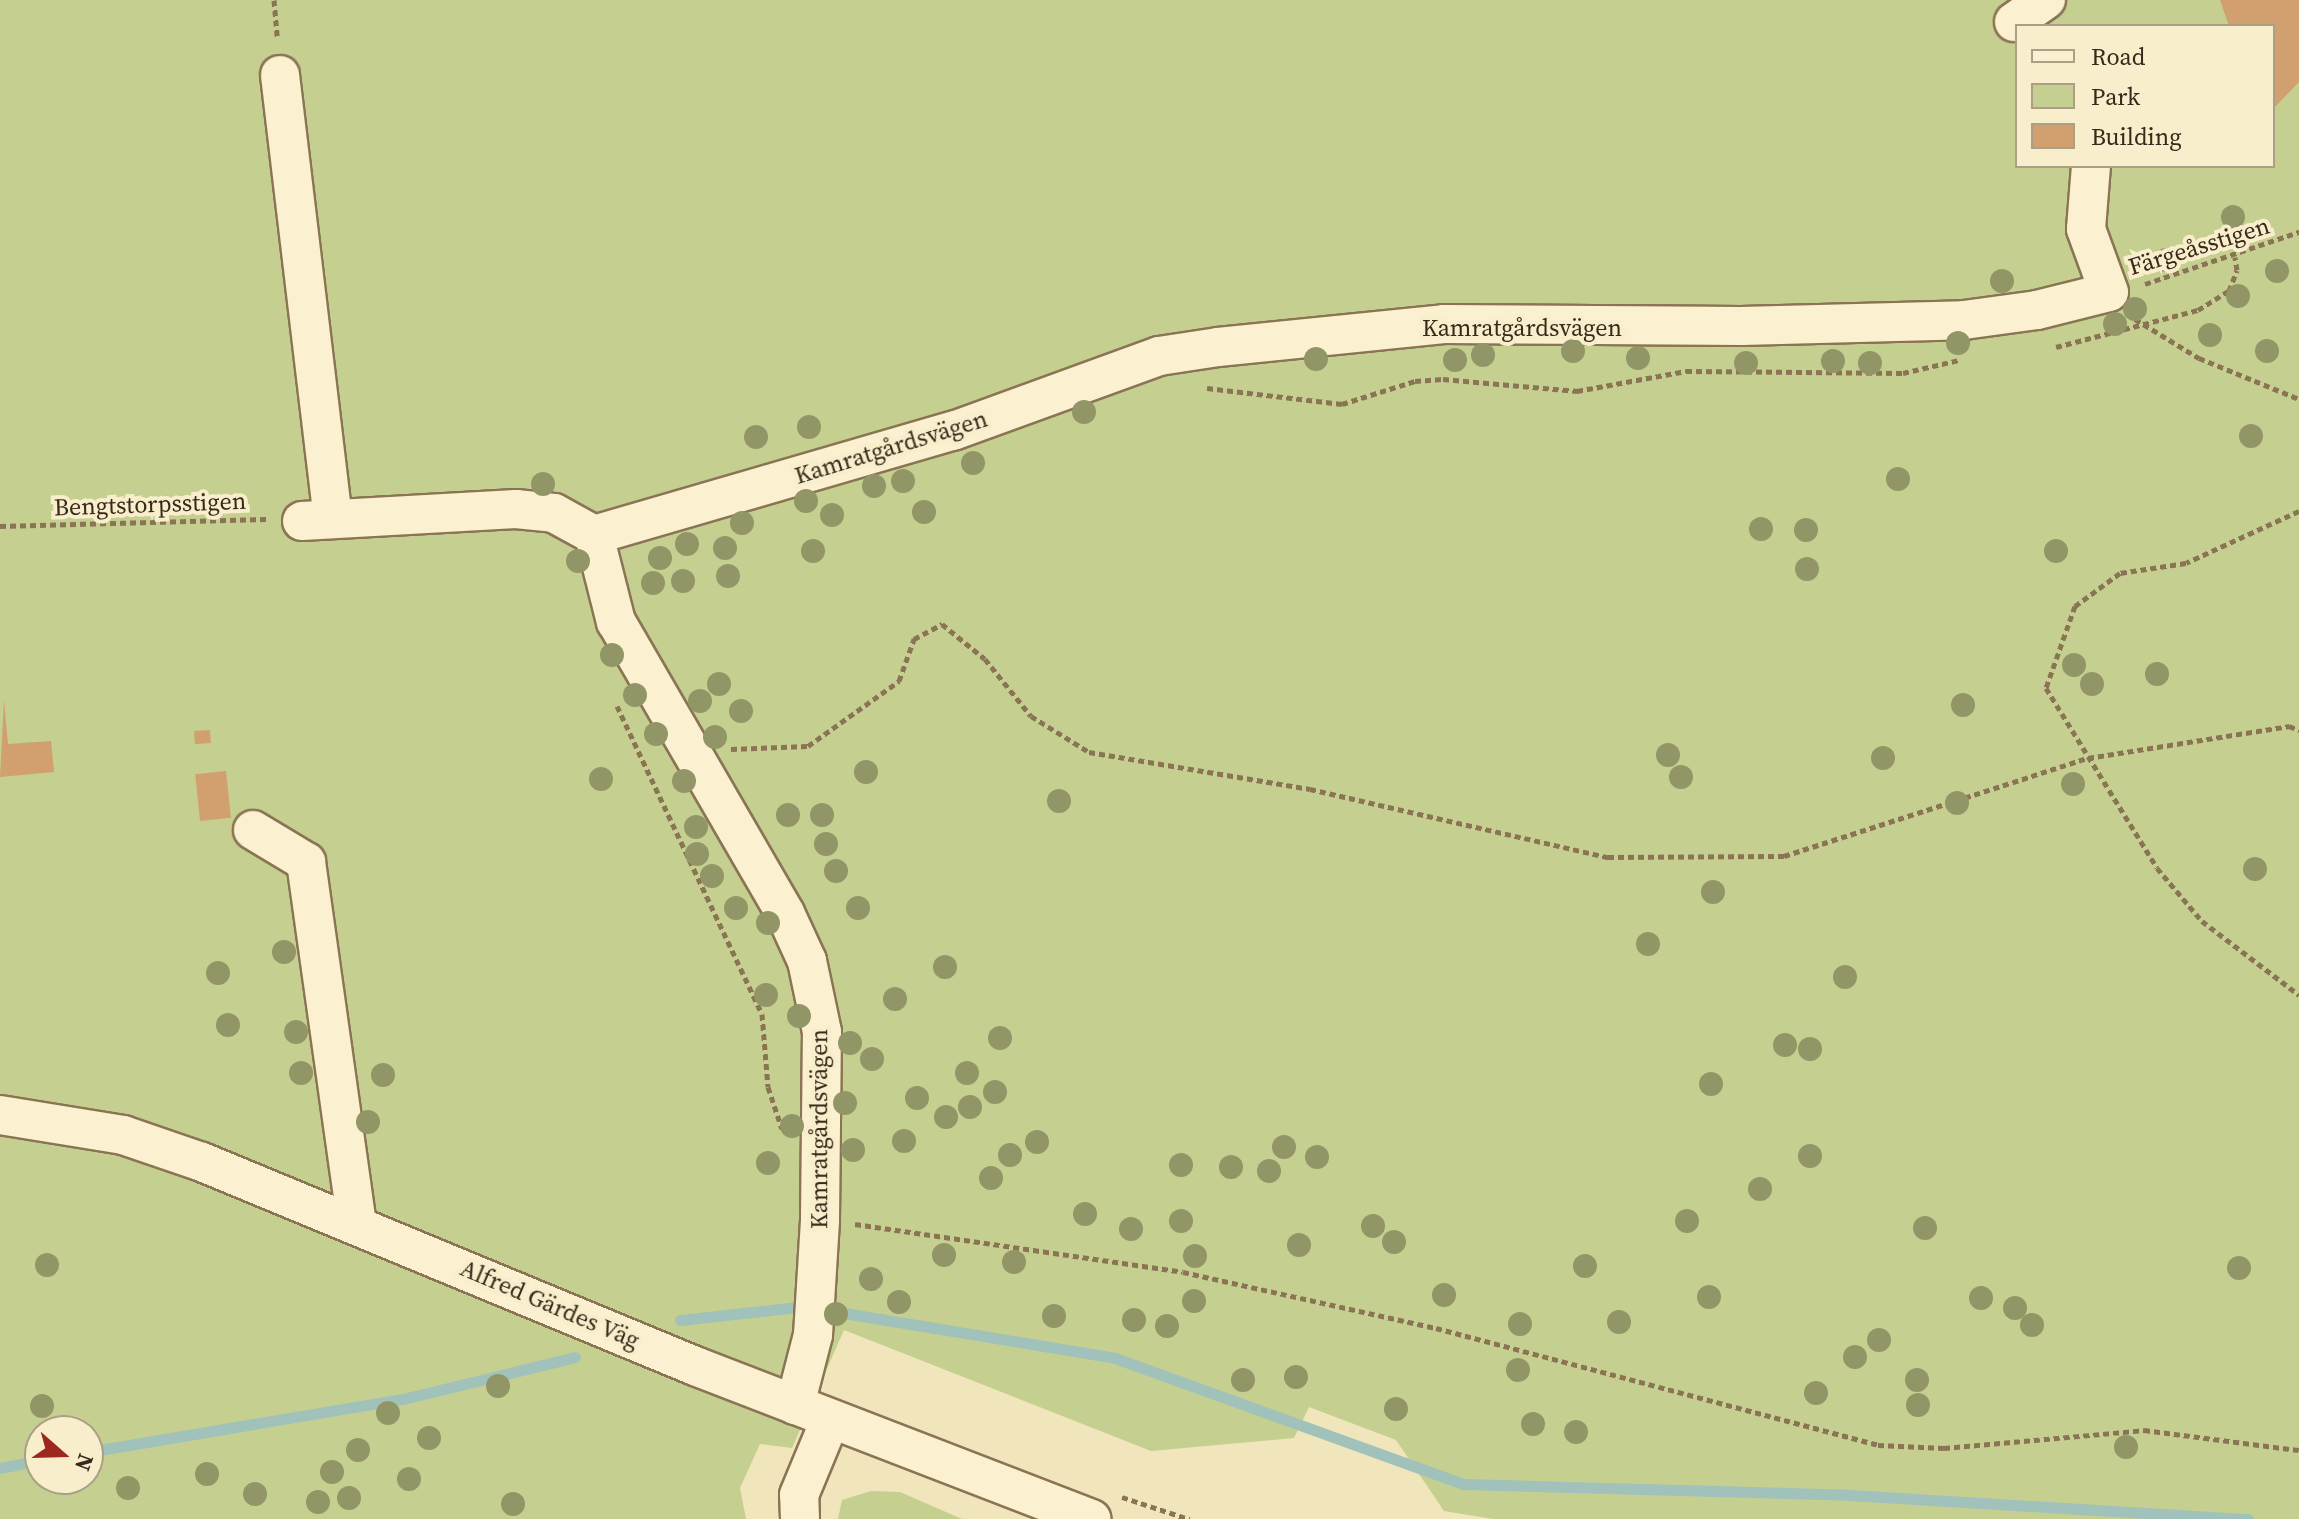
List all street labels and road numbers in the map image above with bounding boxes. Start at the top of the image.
street label: Färgeåsstigen [2125,211,2273,281]
street label: Kamratgårdsvägen [1422,314,1622,342]
street label: Kamratgårdsvägen [791,404,991,490]
street label: Bengtstorpsstigen [53,486,247,522]
street label: Kamratgårdsvägen [805,1029,833,1229]
street label: Alfred Gärdes Väg [456,1253,644,1355]

